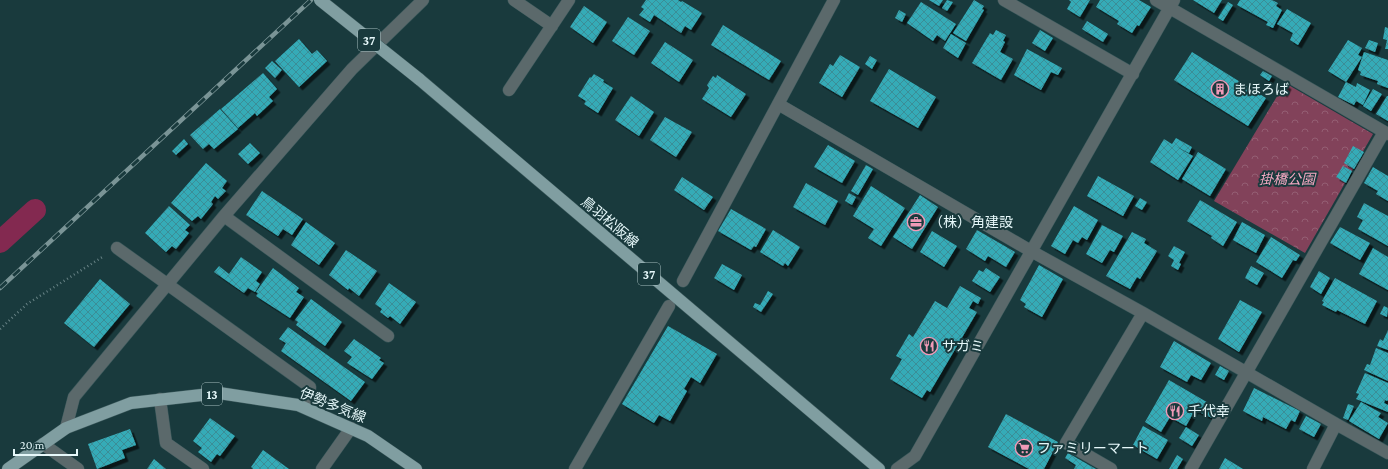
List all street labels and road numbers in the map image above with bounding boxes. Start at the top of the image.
road number: 37 [358,29,380,51]
street label: 鳥羽松阪線 [578,193,642,251]
road number: 37 [638,263,660,285]
road number: 13 [202,383,222,405]
street label: 伊勢多気線 [298,384,368,426]

